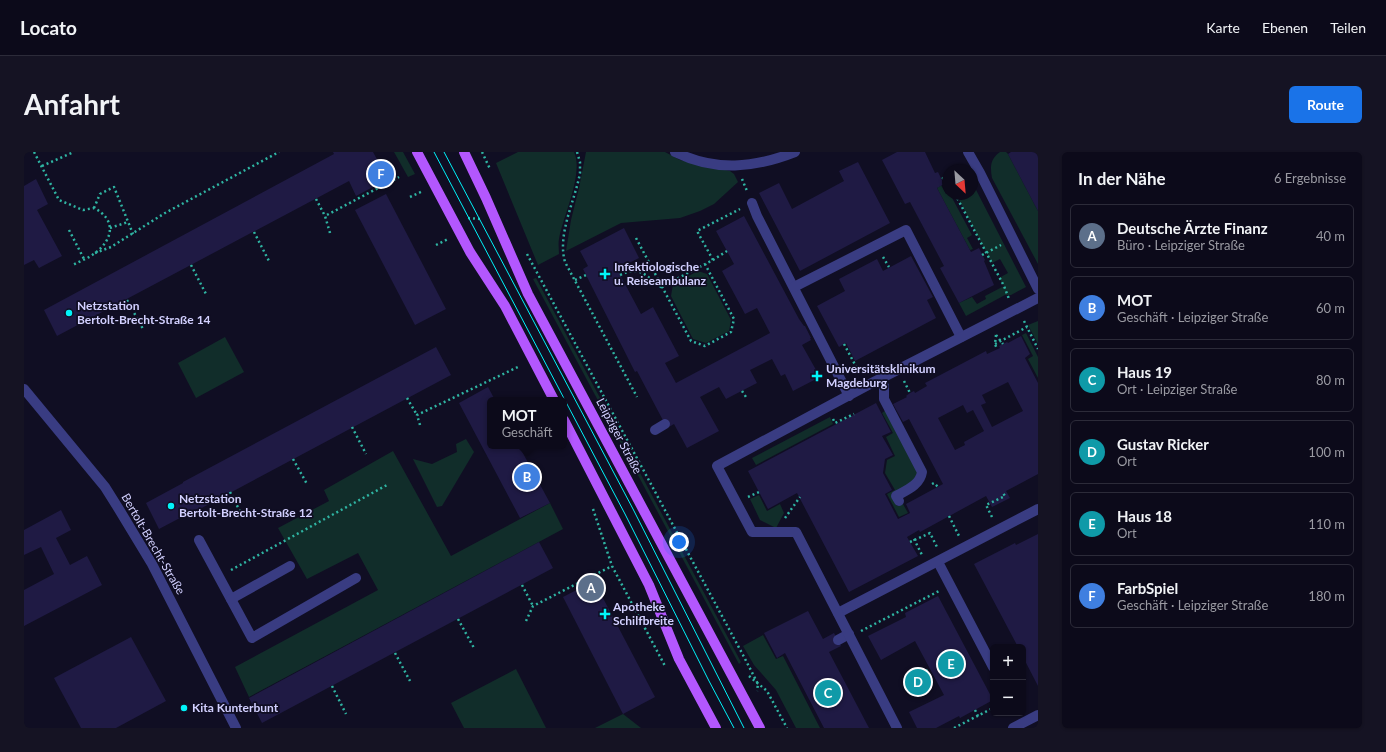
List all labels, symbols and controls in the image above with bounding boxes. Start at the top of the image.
text: Locato [20,16,77,39]
text: Karte [1206,19,1240,36]
text: Ebenen [1262,19,1308,36]
text: Teilen [1330,19,1366,36]
button: Route [1289,86,1362,123]
text: Anfahrt [24,87,120,121]
pin: F [368,159,394,189]
north arrow [942,164,978,200]
text: In der Nähe [1078,168,1166,189]
text: 6 Ergebnisse [1274,170,1346,186]
text: Deutsche Ärzte Finanz [1117,219,1268,237]
text: A [1087,228,1097,244]
text: 40 m [1316,228,1345,244]
text: Büro · Leipziger Straße [1117,237,1245,253]
place label: Infektiologische u. Reiseambulanz [614,259,707,288]
marker: Infektiologische u. Reiseambulanz [599,268,611,280]
text: MOT [1117,291,1152,309]
place label: Netzstation Bertolt-Brecht-Straße 14 [77,298,211,327]
text: B [1088,300,1096,316]
text: 60 m [1316,300,1345,316]
marker: Netzstation Bertolt-Brecht-Straße 14 [64,308,74,318]
text: Geschäft · Leipziger Straße [1117,309,1268,325]
place label: Universitätsklinikum Magdeburg [826,361,936,390]
text: Haus 19 [1117,363,1172,381]
marker: Universitätsklinikum Magdeburg [811,370,823,382]
text: C [1088,372,1096,388]
text: 80 m [1316,372,1345,388]
text: Ort · Leipziger Straße [1117,381,1237,397]
street label: Leipziger Straße [593,395,646,476]
popup [487,397,567,449]
text: MOT [502,406,537,424]
text: Geschäft [502,424,552,440]
text: Gustav Ricker [1117,435,1209,453]
text: D [1087,444,1097,460]
text: 100 m [1308,444,1345,460]
text: Ort [1117,453,1137,469]
pin: B [514,462,540,492]
street label: Bertolt-Brecht-Straße [118,491,189,597]
place label: Netzstation Bertolt-Brecht-Straße 12 [179,491,313,520]
marker: Netzstation Bertolt-Brecht-Straße 12 [166,501,176,511]
text: Haus 18 [1117,507,1172,525]
text: E [1088,516,1096,532]
text: 110 m [1308,516,1345,532]
text: Ort [1117,525,1137,541]
your location [669,532,689,552]
pin: A [578,573,604,603]
text: FarbSpiel [1117,579,1178,597]
text: F [1088,588,1096,604]
text: 180 m [1308,588,1345,604]
text: Geschäft · Leipziger Straße [1117,597,1268,613]
place label: Apotheke Schilfbreite [612,599,675,628]
marker: Apotheke Schilfbreite [600,609,610,619]
map controls [990,644,1026,716]
button: + [990,644,1026,680]
pin: E [938,649,964,679]
pin: D [905,667,931,697]
pin: C [815,678,841,708]
button: − [990,680,1026,716]
place label: Kita Kunterbunt [192,700,279,715]
marker: Kita Kunterbunt [179,703,189,713]

